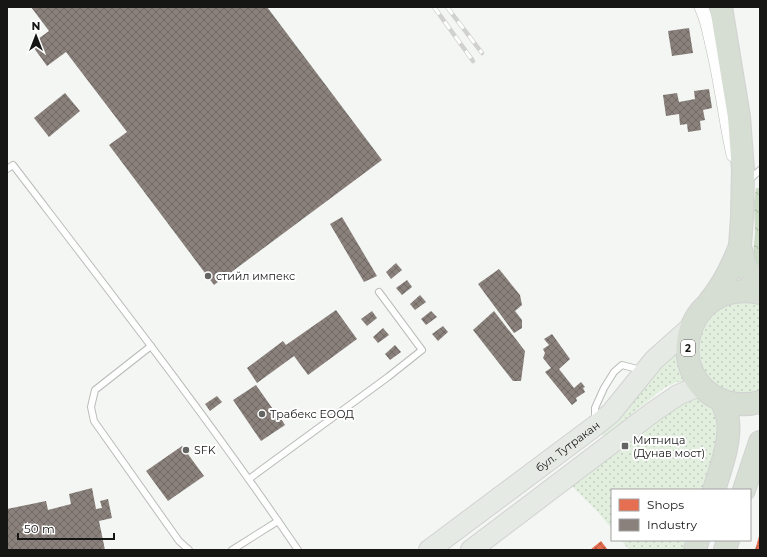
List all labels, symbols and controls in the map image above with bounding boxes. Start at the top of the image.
north arrow [16,16,56,56]
text: N [32,19,40,33]
place label: стийл импекс [216,269,295,283]
marker: стийл импекс [203,271,213,281]
road number: 2 [681,340,695,356]
place label: Трабекс ЕООД [270,407,354,421]
marker: Трабекс ЕООД [257,409,267,419]
street label: бул. Тутракан [533,418,603,475]
place label: Митница (Дунав мост) [633,433,705,460]
marker: Митница (Дунав мост) [620,441,630,451]
place label: SFK [194,443,216,457]
marker: SFK [181,445,191,455]
legend [611,489,751,541]
text: Shops [647,497,684,512]
scale bar [18,515,114,541]
text: Industry [647,517,697,532]
text: 50 m [24,521,55,536]

